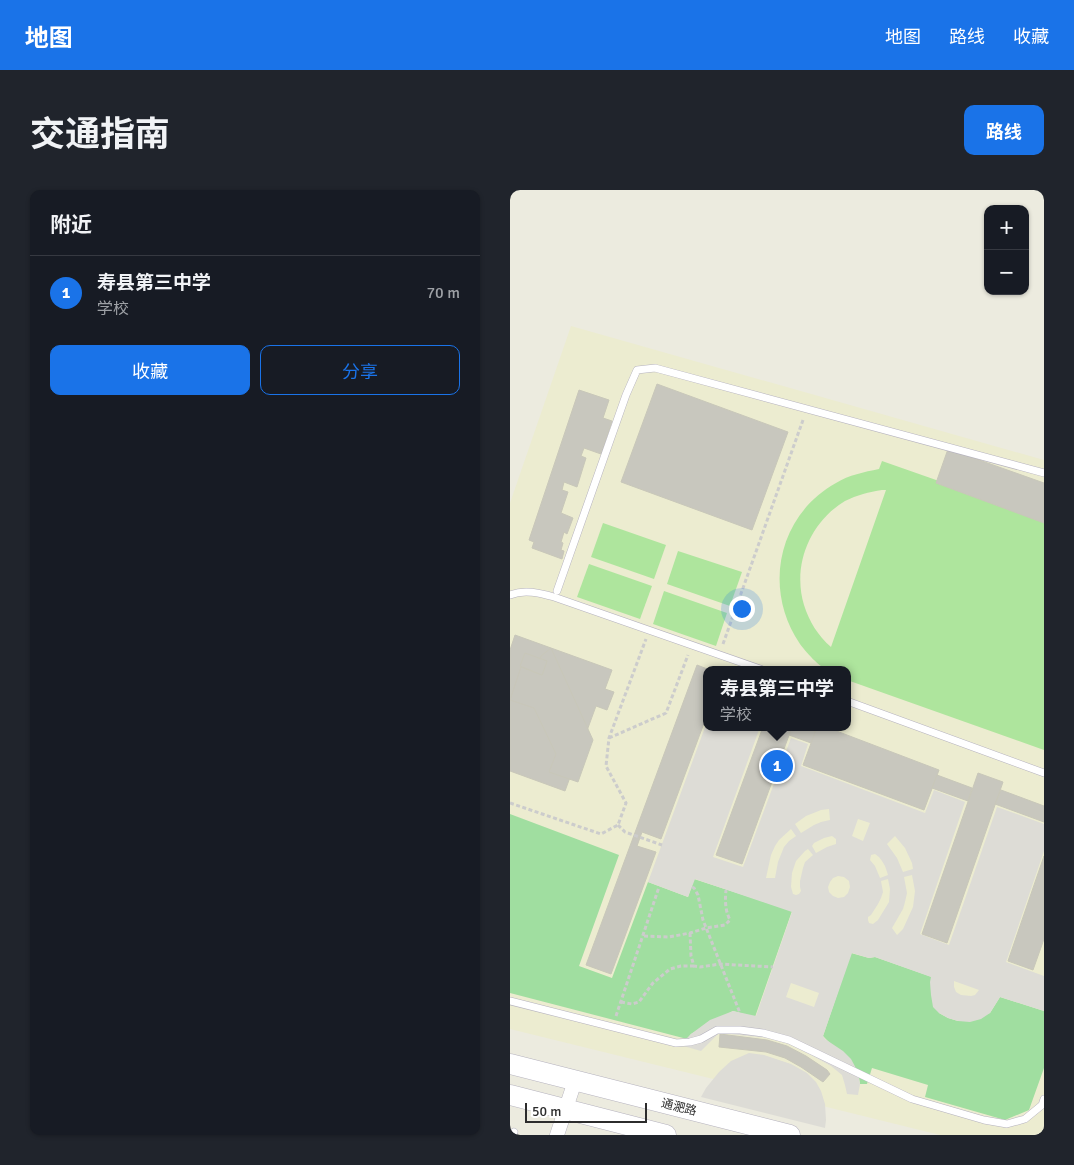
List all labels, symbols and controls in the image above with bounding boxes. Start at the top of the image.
text: 地图 [25,23,73,53]
text: 地图 [885,26,921,48]
text: 路线 [949,26,985,48]
text: 收藏 [1013,26,1049,48]
button: 路线 [964,105,1044,155]
text: 交通指南 [30,113,170,156]
map controls [984,205,1029,295]
button: + [984,205,1029,250]
text: 附近 [50,212,92,238]
button: − [984,250,1029,295]
text: 寿县第三中学 [97,271,211,295]
text: 1 [62,283,70,303]
text: 70 m [426,283,460,303]
text: 学校 [97,299,129,319]
button: 收藏 [50,345,250,395]
button: 分享 [260,345,460,395]
your location [729,596,755,622]
popup [703,666,851,731]
text: 寿县第三中学 [720,677,834,701]
text: 学校 [720,705,752,725]
pin: 1 [761,747,793,785]
street label: 通淝路 [660,1096,698,1119]
scale bar [525,1100,648,1123]
text: 50 m [532,1103,561,1120]

